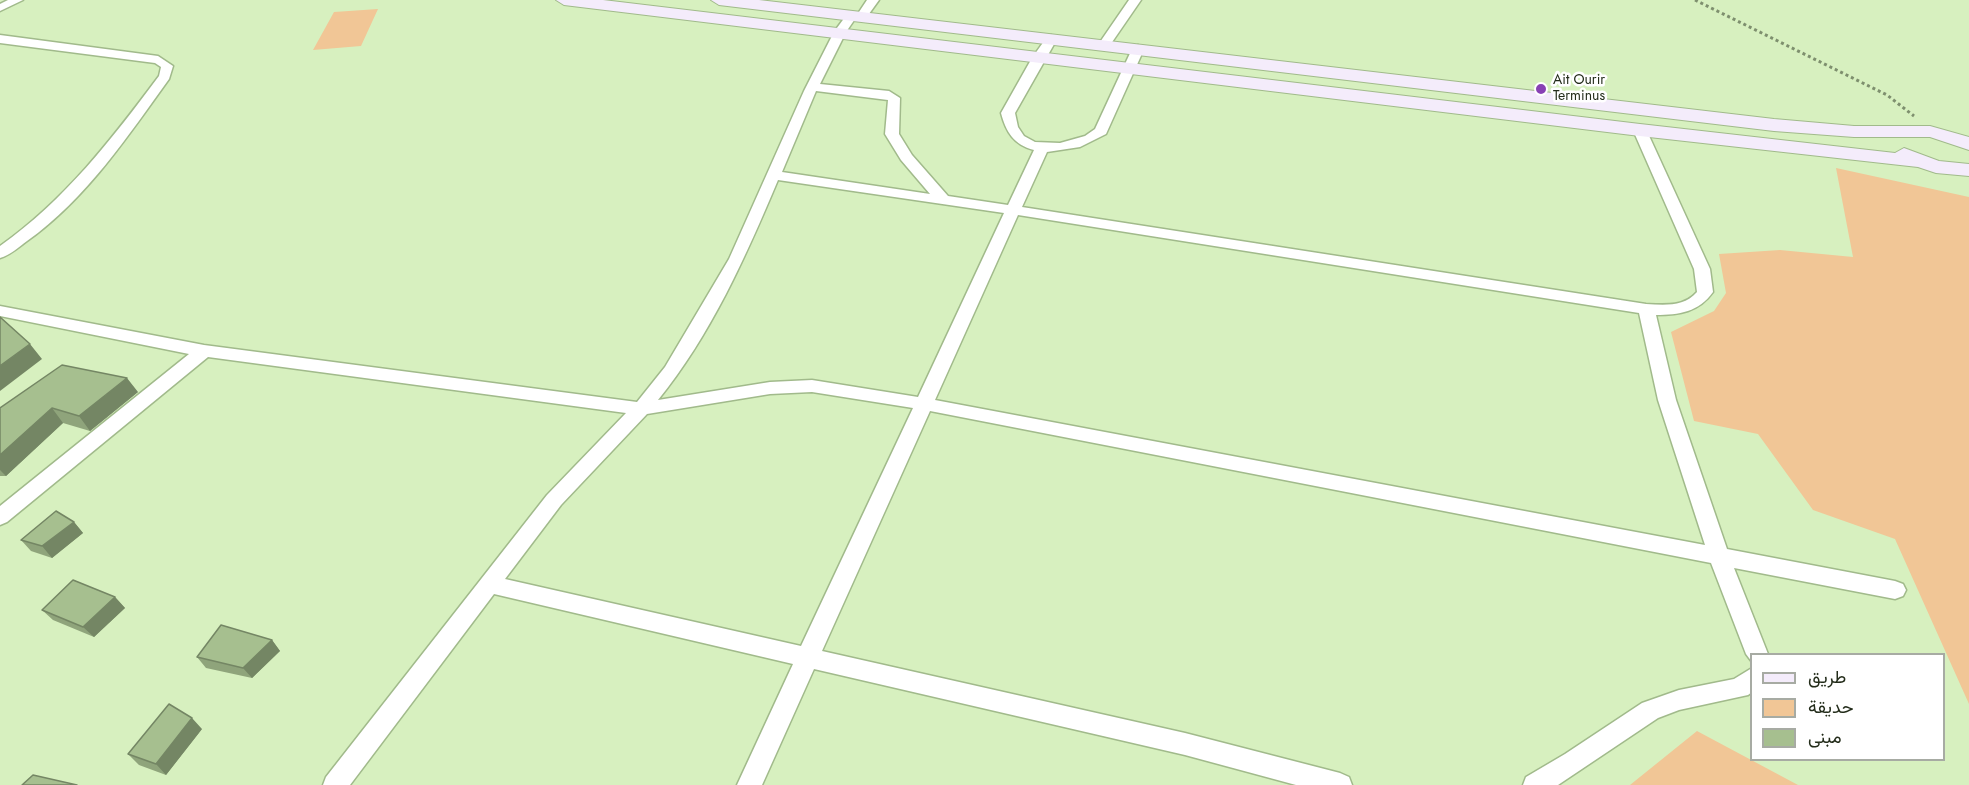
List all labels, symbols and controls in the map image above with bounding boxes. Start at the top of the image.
place label: Ait Ourir Terminus [1553,73,1605,106]
marker: Ait Ourir Terminus [1534,82,1548,96]
legend [1750,653,1945,761]
text: طريق [1808,664,1846,690]
text: حديقة [1808,694,1854,720]
text: مبنى [1808,724,1842,750]

